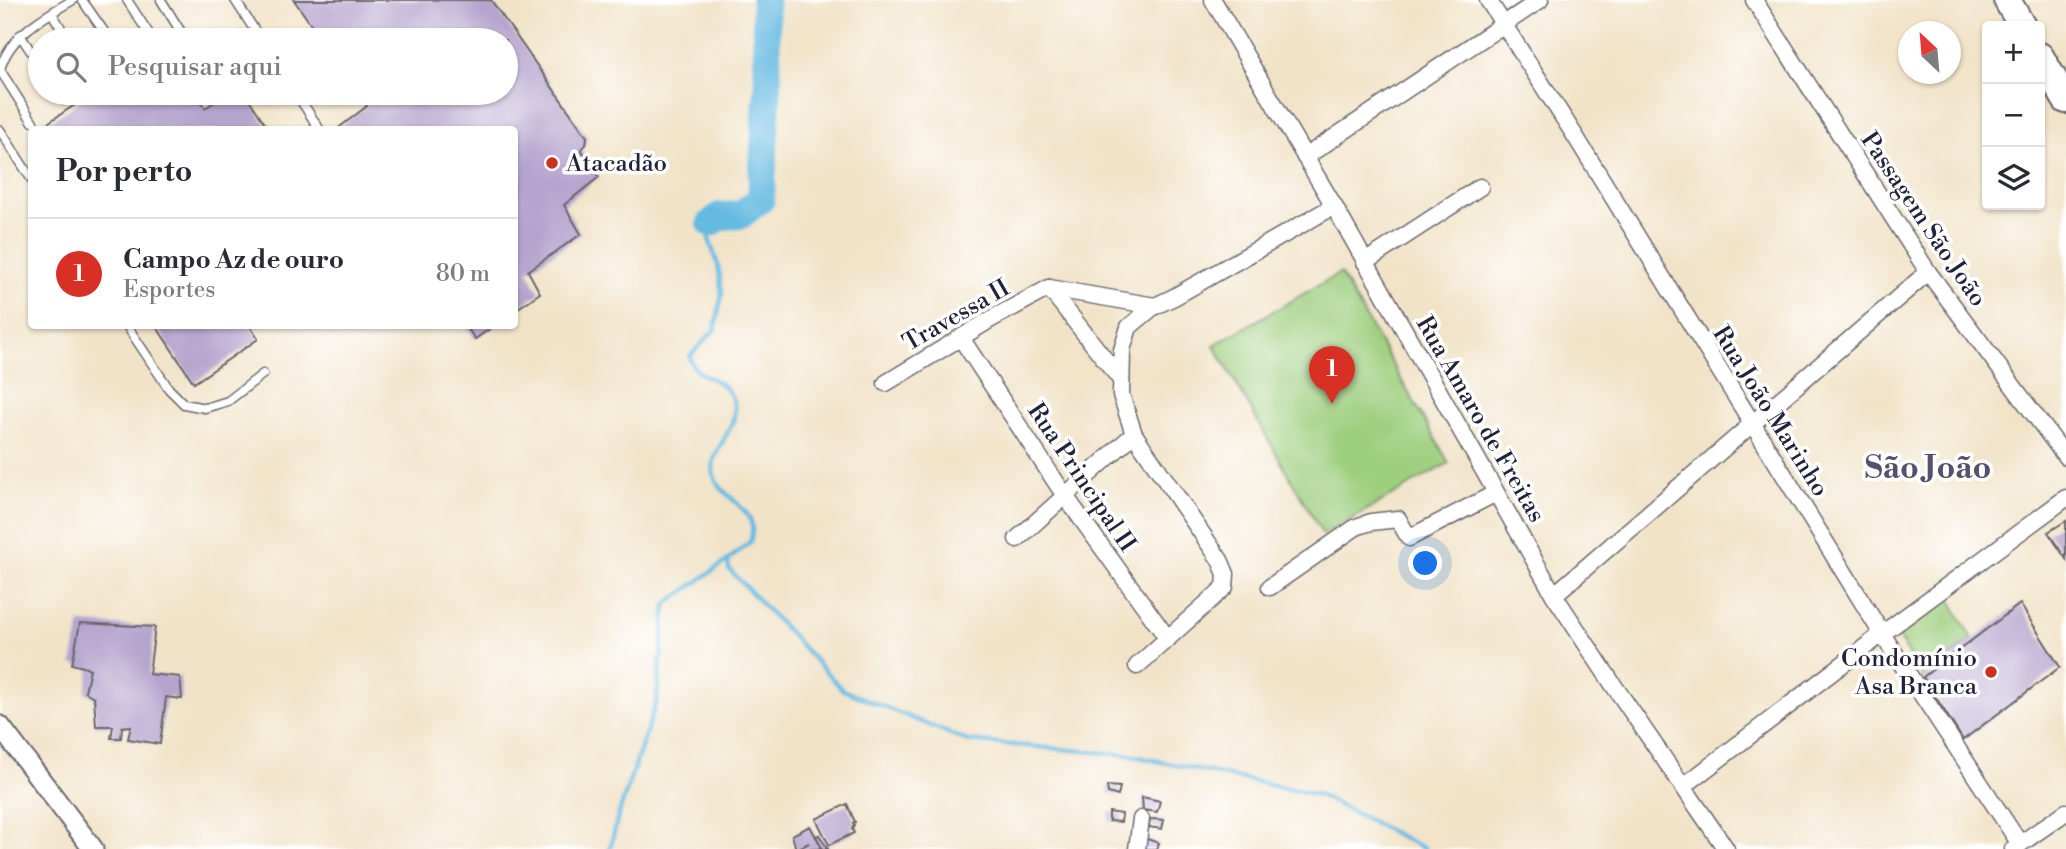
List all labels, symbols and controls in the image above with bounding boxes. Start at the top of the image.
north arrow [1898,21,1961,84]
map controls [1982,21,2045,210]
button: + [1982,21,2045,84]
search box [28,28,518,105]
icon: search [52,48,90,86]
text: Pesquisar aqui [108,51,282,83]
button: − [1982,84,2045,147]
street label: Passagem São João [1854,126,1993,313]
button: layers [1982,147,2045,210]
place label: Atacadão [565,149,667,179]
text: Por perto [56,153,192,191]
marker: Atacadão [544,155,560,171]
text: Campo Az de ouro [123,244,344,276]
text: 1 [73,260,85,288]
text: 80 m [436,260,490,288]
street label: Travessa II [898,273,1015,358]
text: Esportes [123,276,215,304]
street label: Rua Amaro de Freitas [1409,311,1551,528]
street label: Rua João Marinho [1706,321,1835,503]
pin: 1 [1309,346,1355,404]
street label: Rua Principal II [1020,397,1142,558]
district label: São João [1865,448,1991,488]
your location [1408,546,1442,580]
place label: Condomínio Asa Branca [1841,644,1978,702]
marker: Condomínio Asa Branca [1983,664,1999,680]

